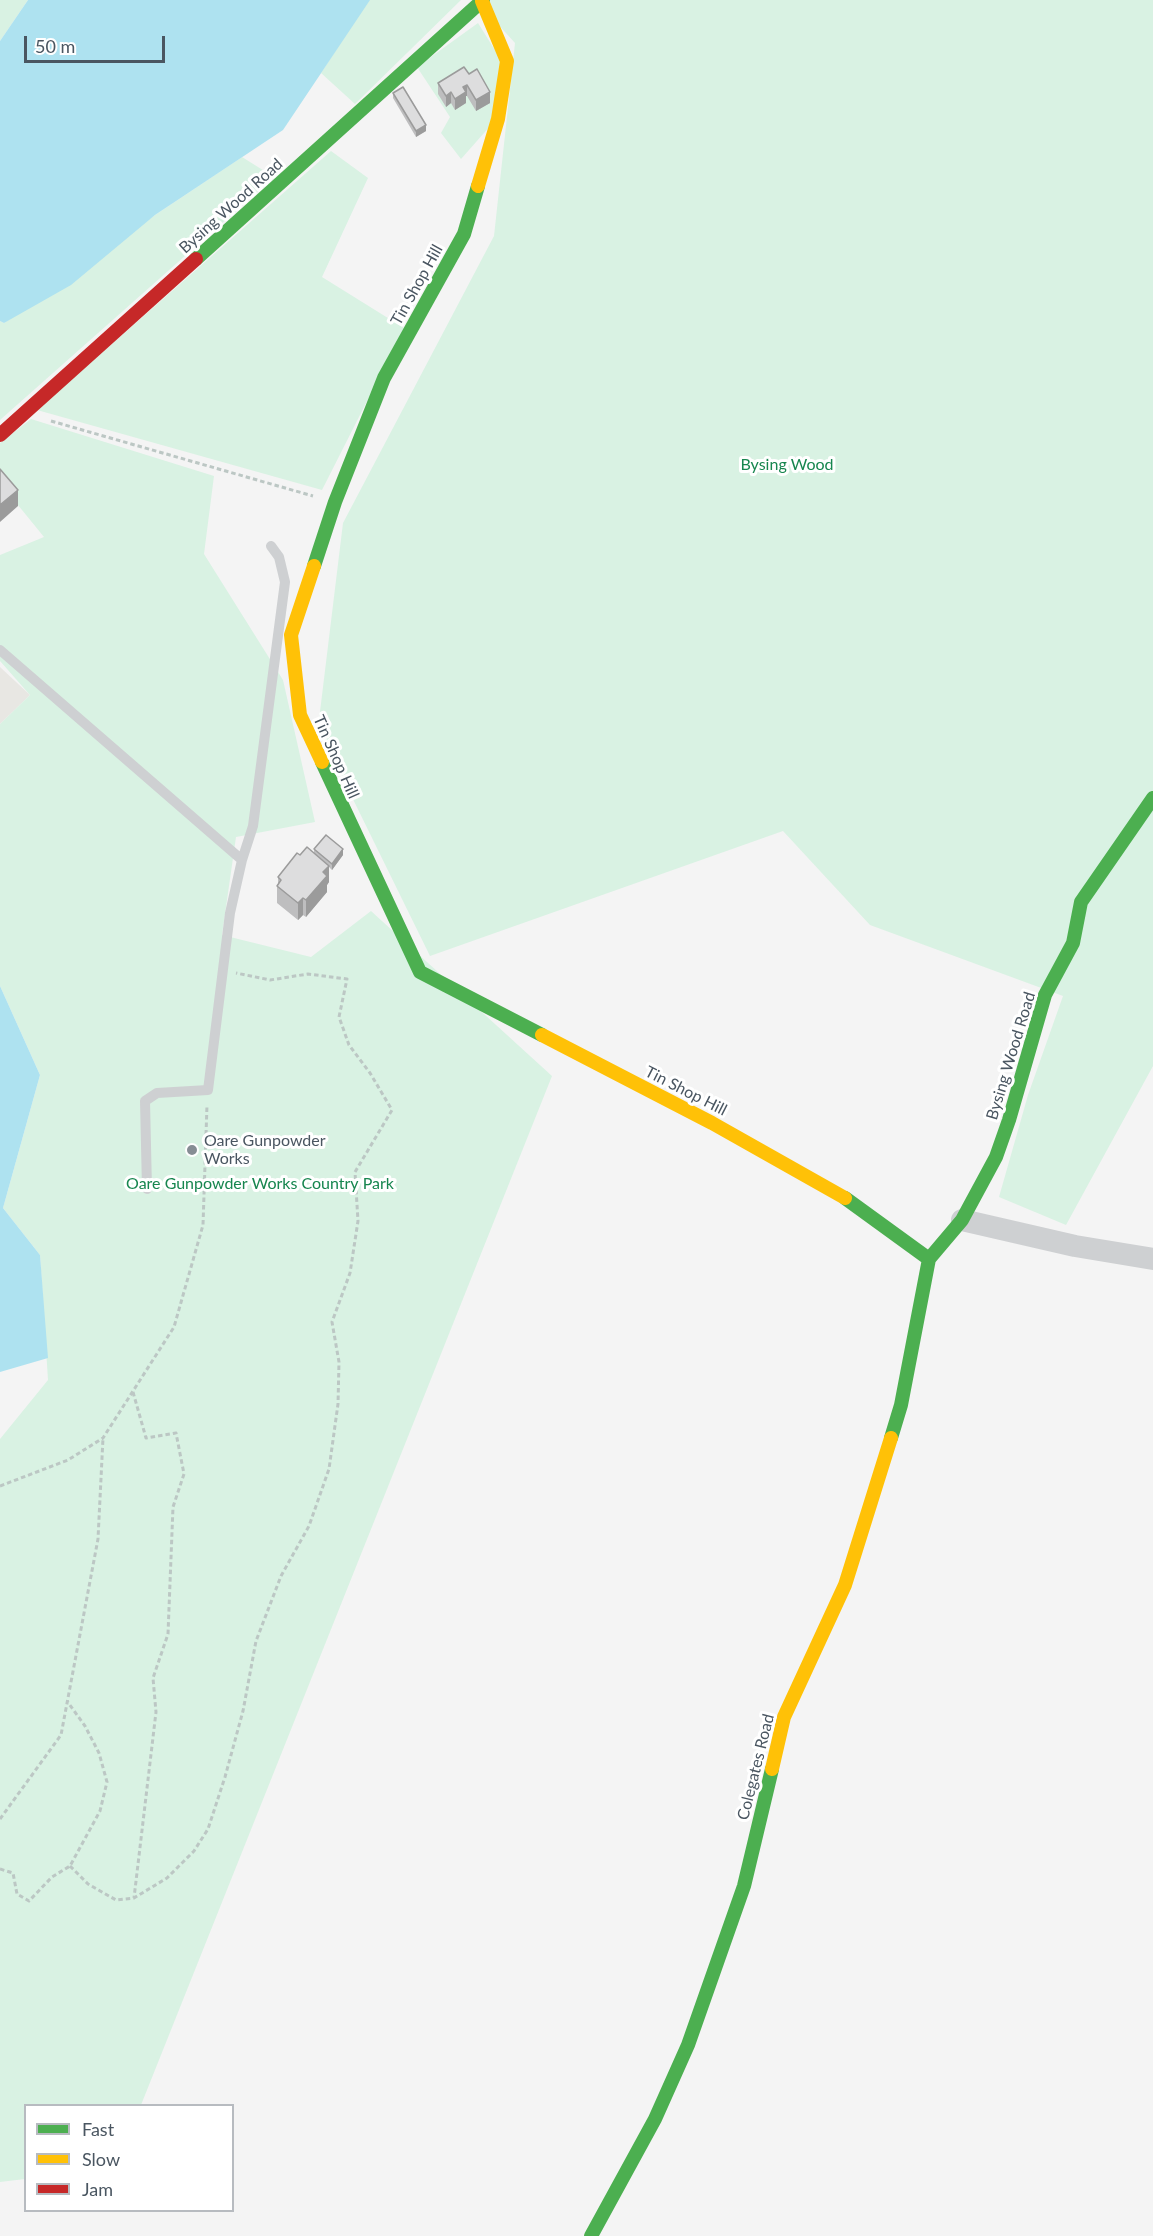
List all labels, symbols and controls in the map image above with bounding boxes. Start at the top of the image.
scale bar [27,24,168,62]
text: 50 m [35,35,75,57]
street label: Bysing Wood Road [175,154,287,258]
street label: Tin Shop Hill [387,241,447,329]
park label: Bysing Wood [740,455,834,475]
street label: Tin Shop Hill [309,712,363,802]
street label: Bysing Wood Road [982,990,1040,1122]
street label: Tin Shop Hill [642,1062,730,1120]
place label: Oare Gunpowder Works [204,1131,326,1169]
marker: Oare Gunpowder Works [185,1143,199,1157]
park label: Oare Gunpowder Works Country Park [126,1174,394,1194]
street label: Colegates Road [734,1712,778,1822]
legend [24,2104,234,2212]
text: Fast [82,2118,114,2140]
text: Slow [82,2148,120,2170]
text: Jam [82,2178,113,2200]

